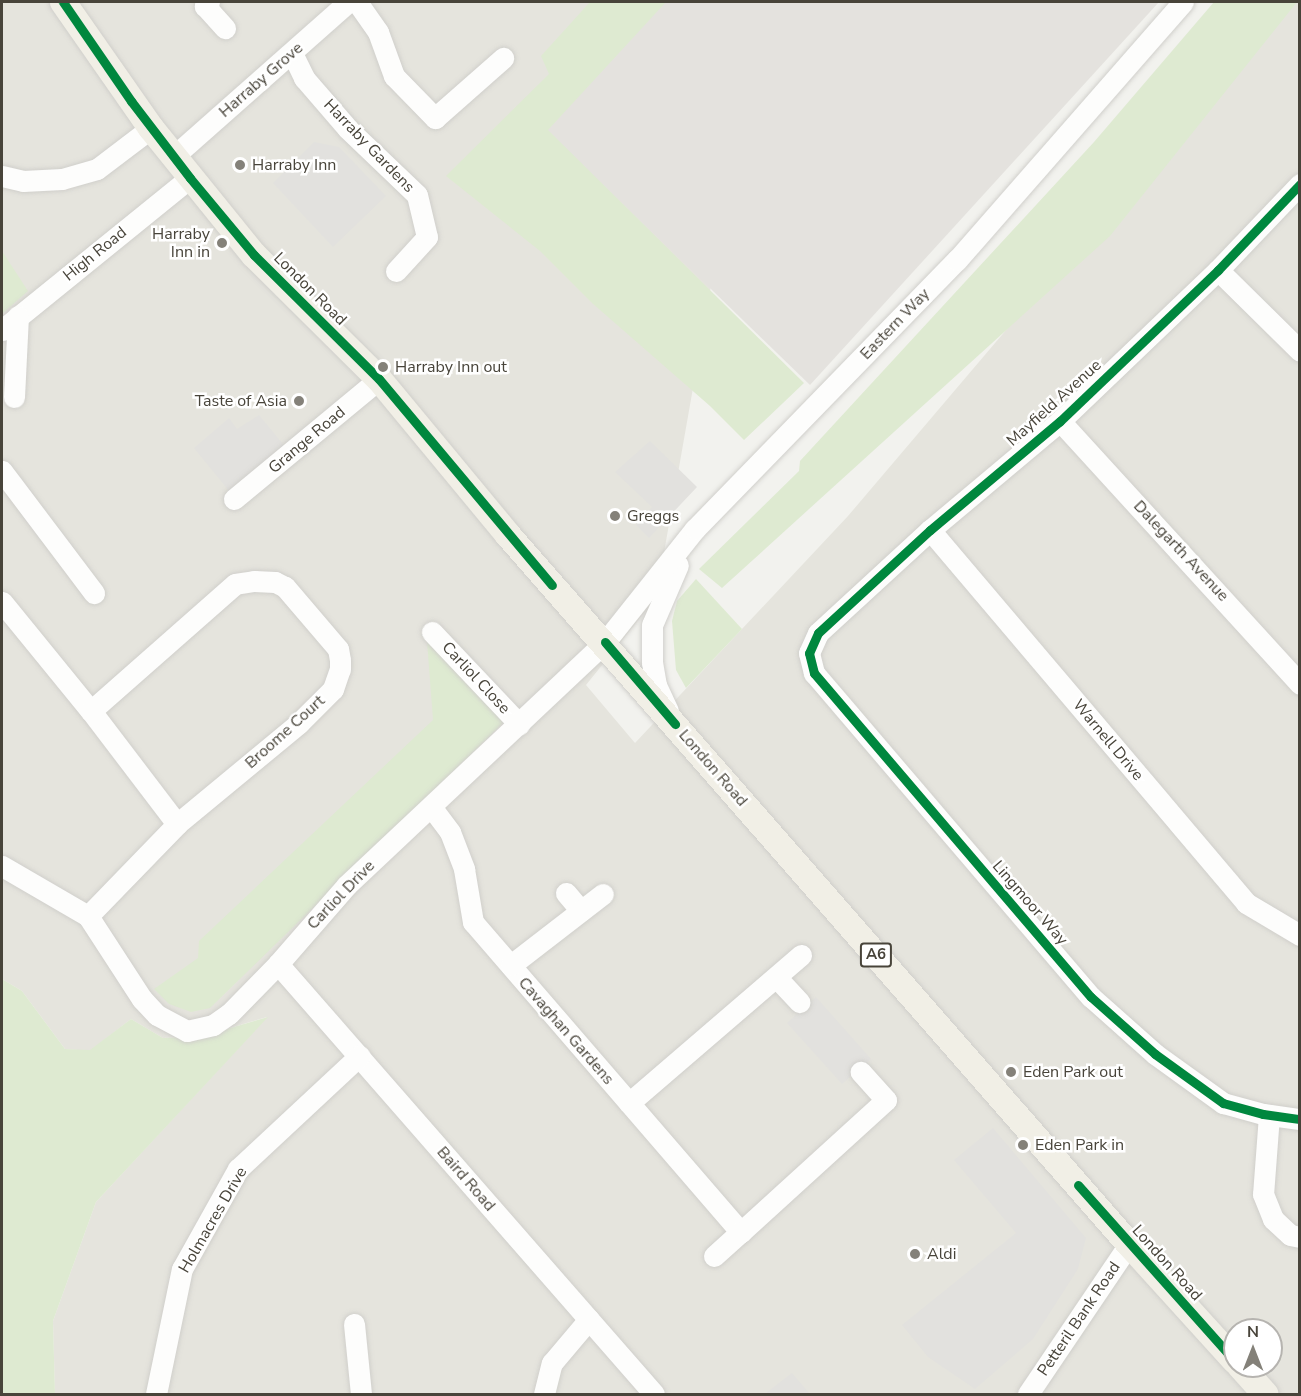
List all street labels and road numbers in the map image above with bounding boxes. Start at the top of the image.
street label: Harraby Grove [215,38,307,122]
street label: Harraby Gardens [320,95,418,197]
street label: High Road [60,223,130,285]
street label: London Road [270,249,350,329]
street label: Eastern Way [856,284,934,364]
street label: Mayfield Avenue [1003,356,1105,450]
street label: Grange Road [265,402,349,478]
street label: Dalegarth Avenue [1129,497,1233,605]
street label: Carliol Close [438,638,514,718]
street label: Broome Court [241,691,329,773]
street label: Warnell Drive [1068,696,1148,784]
street label: London Road [675,726,751,810]
street label: Carliol Drive [303,856,379,934]
street label: Lingmoor Way [988,857,1072,949]
road number: A6 [860,943,892,967]
street label: Cavaghan Gardens [514,973,618,1089]
street label: Baird Road [433,1143,499,1215]
street label: Holmacres Drive [175,1164,251,1276]
street label: London Road [1128,1221,1206,1305]
street label: Petteril Bank Road [1034,1258,1124,1380]

